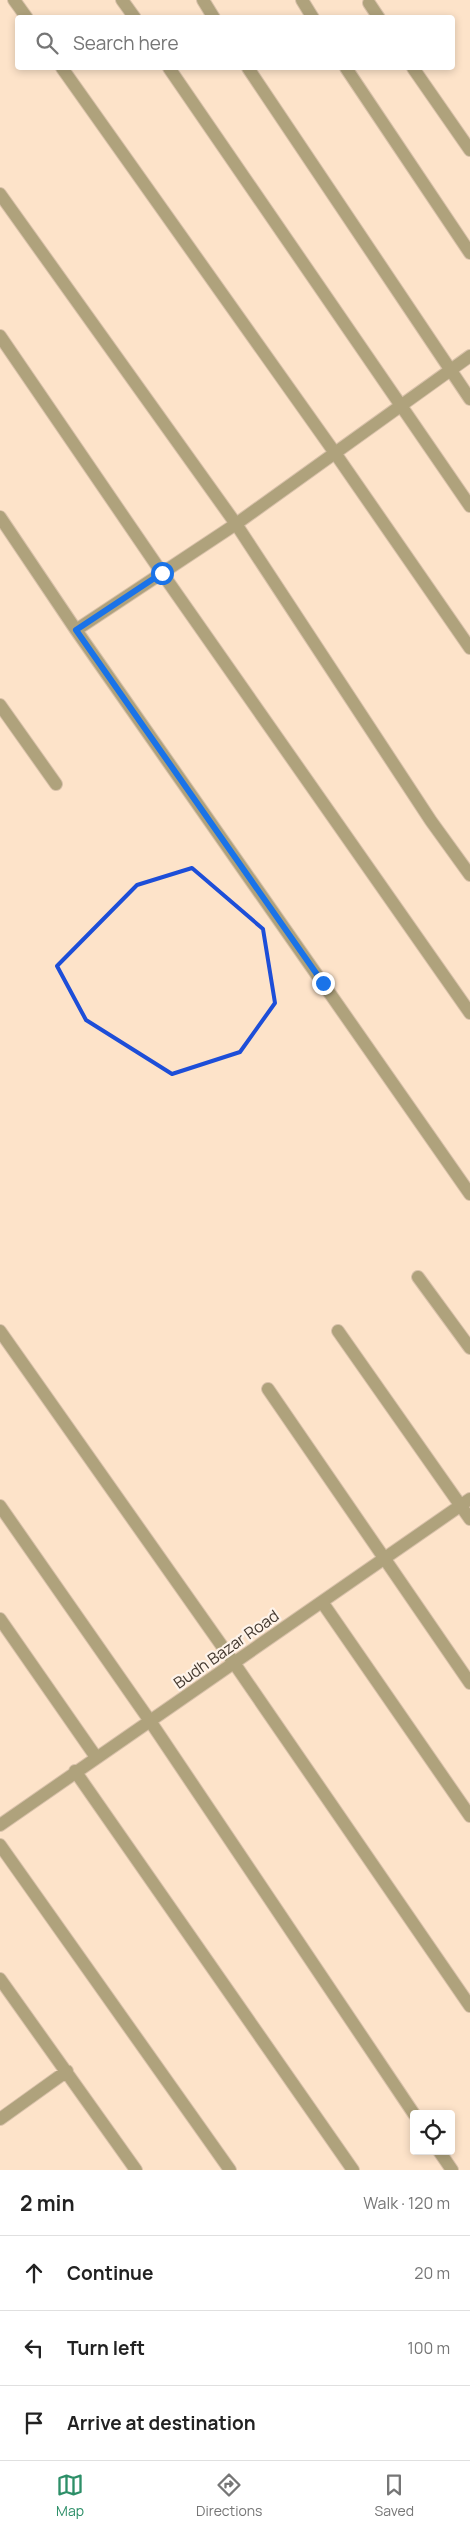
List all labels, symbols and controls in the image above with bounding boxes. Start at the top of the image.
search box [15,15,455,70]
icon: search [33,29,61,57]
text: Search here [73,30,179,56]
route start [151,562,174,585]
route end [312,972,335,995]
street label: Budh Bazar Road [169,1604,283,1694]
map controls [410,2110,455,2155]
button: locate [410,2110,455,2155]
text: 2 min [20,2189,75,2217]
text: Walk · 120 m [363,2192,450,2214]
icon: ahead [20,2259,48,2287]
text: Continue [67,2260,153,2286]
text: 20 m [414,2262,450,2284]
icon: left [20,2334,48,2362]
text: Turn left [67,2335,145,2361]
text: 100 m [407,2337,450,2359]
icon: arrive [20,2409,48,2437]
text: Arrive at destination [67,2410,256,2436]
tab: Map [56,2471,84,2520]
tab: Directions [196,2471,262,2520]
tab: Saved [375,2471,414,2520]

